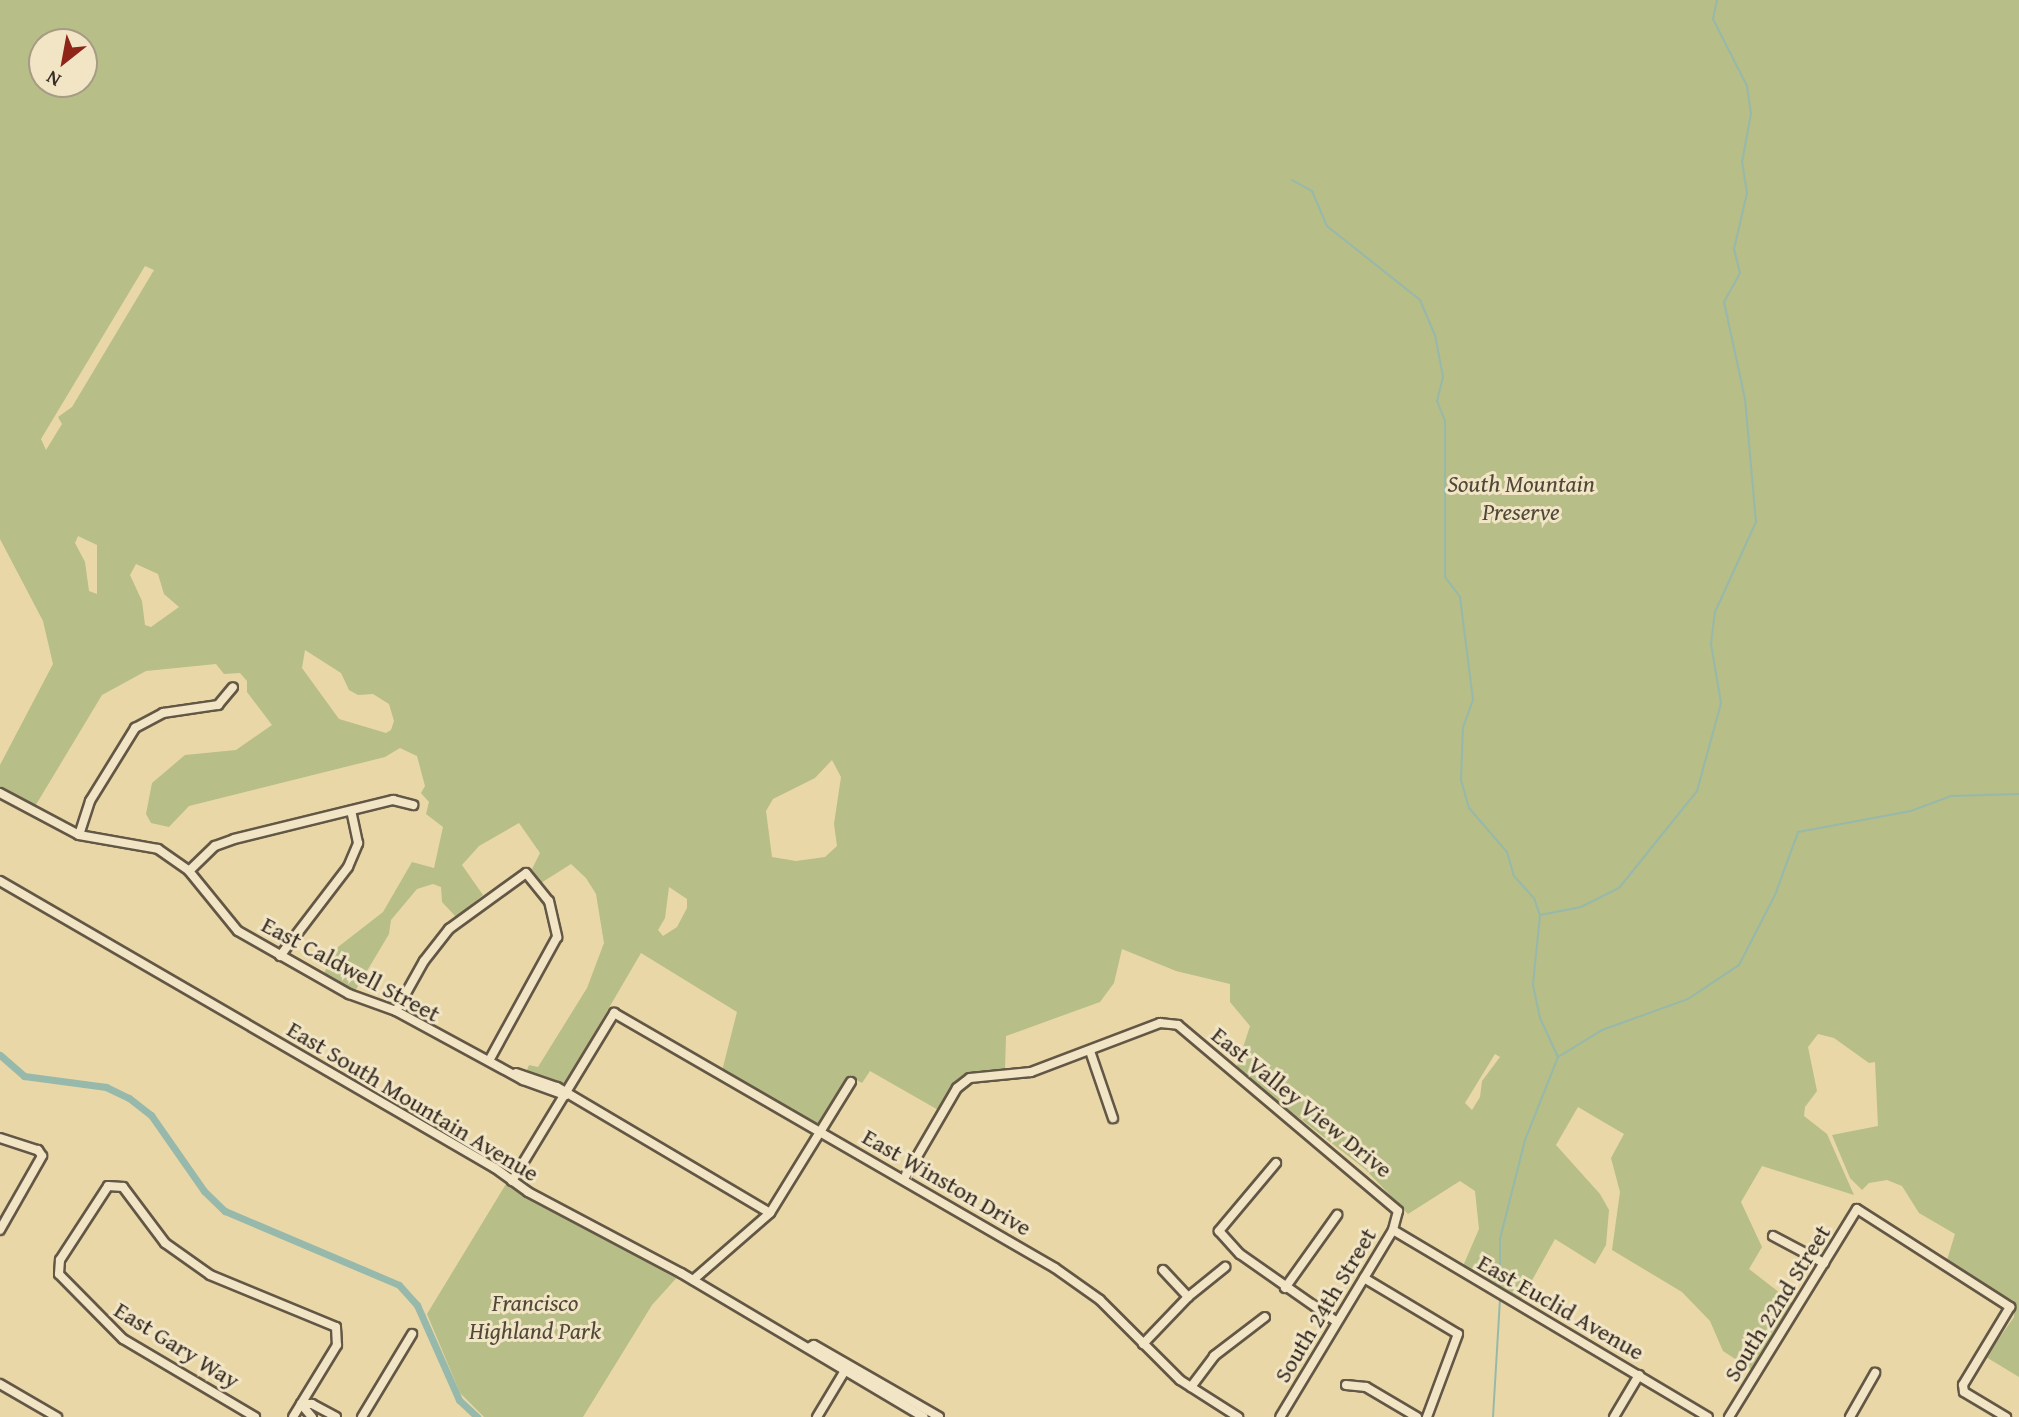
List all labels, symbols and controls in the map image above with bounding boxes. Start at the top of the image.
north arrow [28,28,98,98]
text: N [41,64,66,95]
park label: South Mountain Preserve [1447,470,1595,526]
street label: East Caldwell Street [257,910,445,1028]
street label: East South Mountain Avenue [282,1014,544,1188]
street label: East Valley View Drive [1206,1020,1398,1184]
street label: East Winston Drive [857,1122,1037,1242]
street label: South 22nd Street [1717,1219,1837,1387]
street label: South 24th Street [1268,1222,1382,1388]
street label: East Euclid Avenue [1473,1248,1649,1366]
park label: Francisco Highland Park [469,1289,601,1345]
street label: East Gary Way [109,1295,245,1395]

